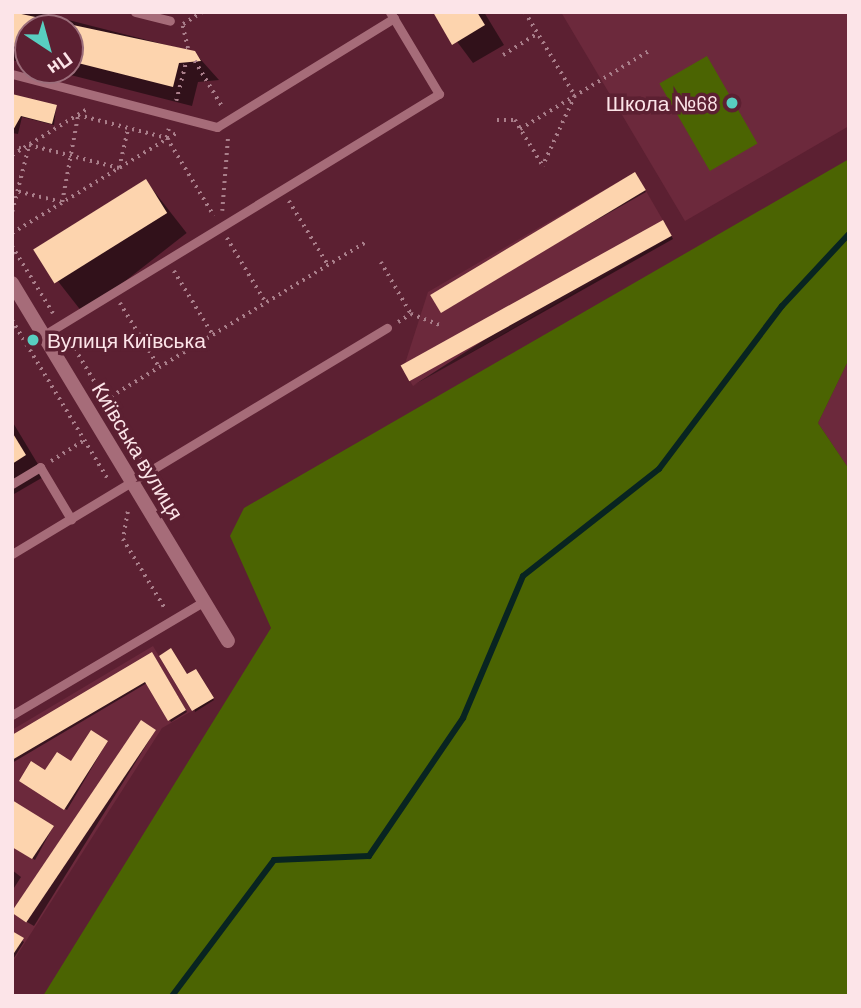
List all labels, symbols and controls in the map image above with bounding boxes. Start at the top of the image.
north arrow [14,14,84,84]
text: Пн [44,48,77,81]
place label: Школа №68 [606,90,718,116]
marker: Школа №68 [724,95,740,111]
place label: Вулиця Київська [47,327,206,353]
marker: Вулиця Київська [25,332,41,348]
street label: Київська вулиця [87,378,189,524]

